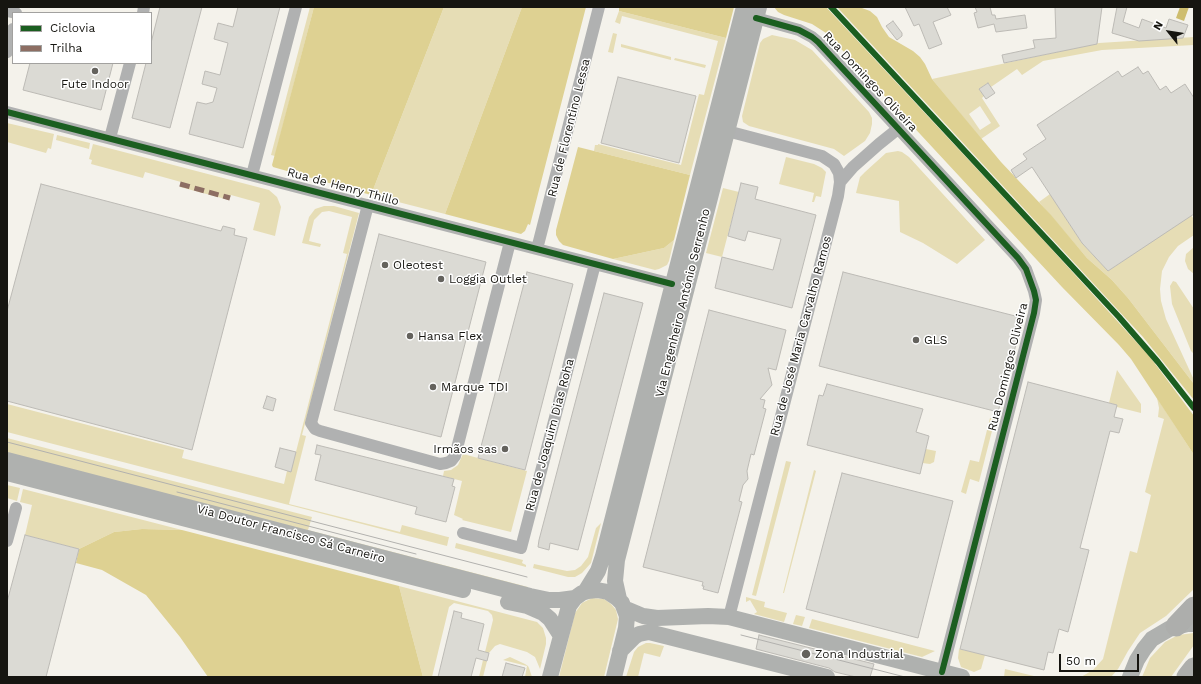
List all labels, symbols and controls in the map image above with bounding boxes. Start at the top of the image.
legend [12,12,152,64]
north arrow [1149,12,1189,52]
text: N [1151,19,1166,33]
text: Ciclovia [50,21,95,35]
street label: Rua Domingos Oliveira [820,29,920,135]
text: Trilha [50,41,82,55]
street label: Rua de Florentino Lessa [545,57,593,199]
marker: Fute Indoor [90,66,100,76]
place label: Fute Indoor [61,77,129,91]
street label: Rua de Henry Thillo [286,165,400,209]
street label: Via Engenheiro António Serrenho [653,207,713,399]
street label: Rua de José Maria Carvalho Ramos [767,234,835,438]
place label: Oleotest [393,258,443,272]
marker: Oleotest [380,260,390,270]
place label: Loggia Outlet [449,272,527,286]
marker: Loggia Outlet [436,274,446,284]
street label: Rua Domingos Oliveira [985,301,1031,433]
place label: Hansa Flex [418,329,482,343]
marker: Hansa Flex [405,331,415,341]
place label: GLS [924,333,948,347]
marker: GLS [911,335,921,345]
street label: Rua de Joaquim Dias Roha [523,357,577,513]
place label: Marque TDI [441,380,508,394]
marker: Marque TDI [428,382,438,392]
place label: Irmãos sas [433,442,497,456]
marker: Irmãos sas [500,444,510,454]
street label: Via Doutor Francisco Sá Carneiro [195,502,387,566]
scale bar [1061,646,1141,672]
place label: Zona Industrial [815,647,904,661]
marker: Zona Industrial [800,648,812,660]
text: 50 m [1066,654,1096,668]

